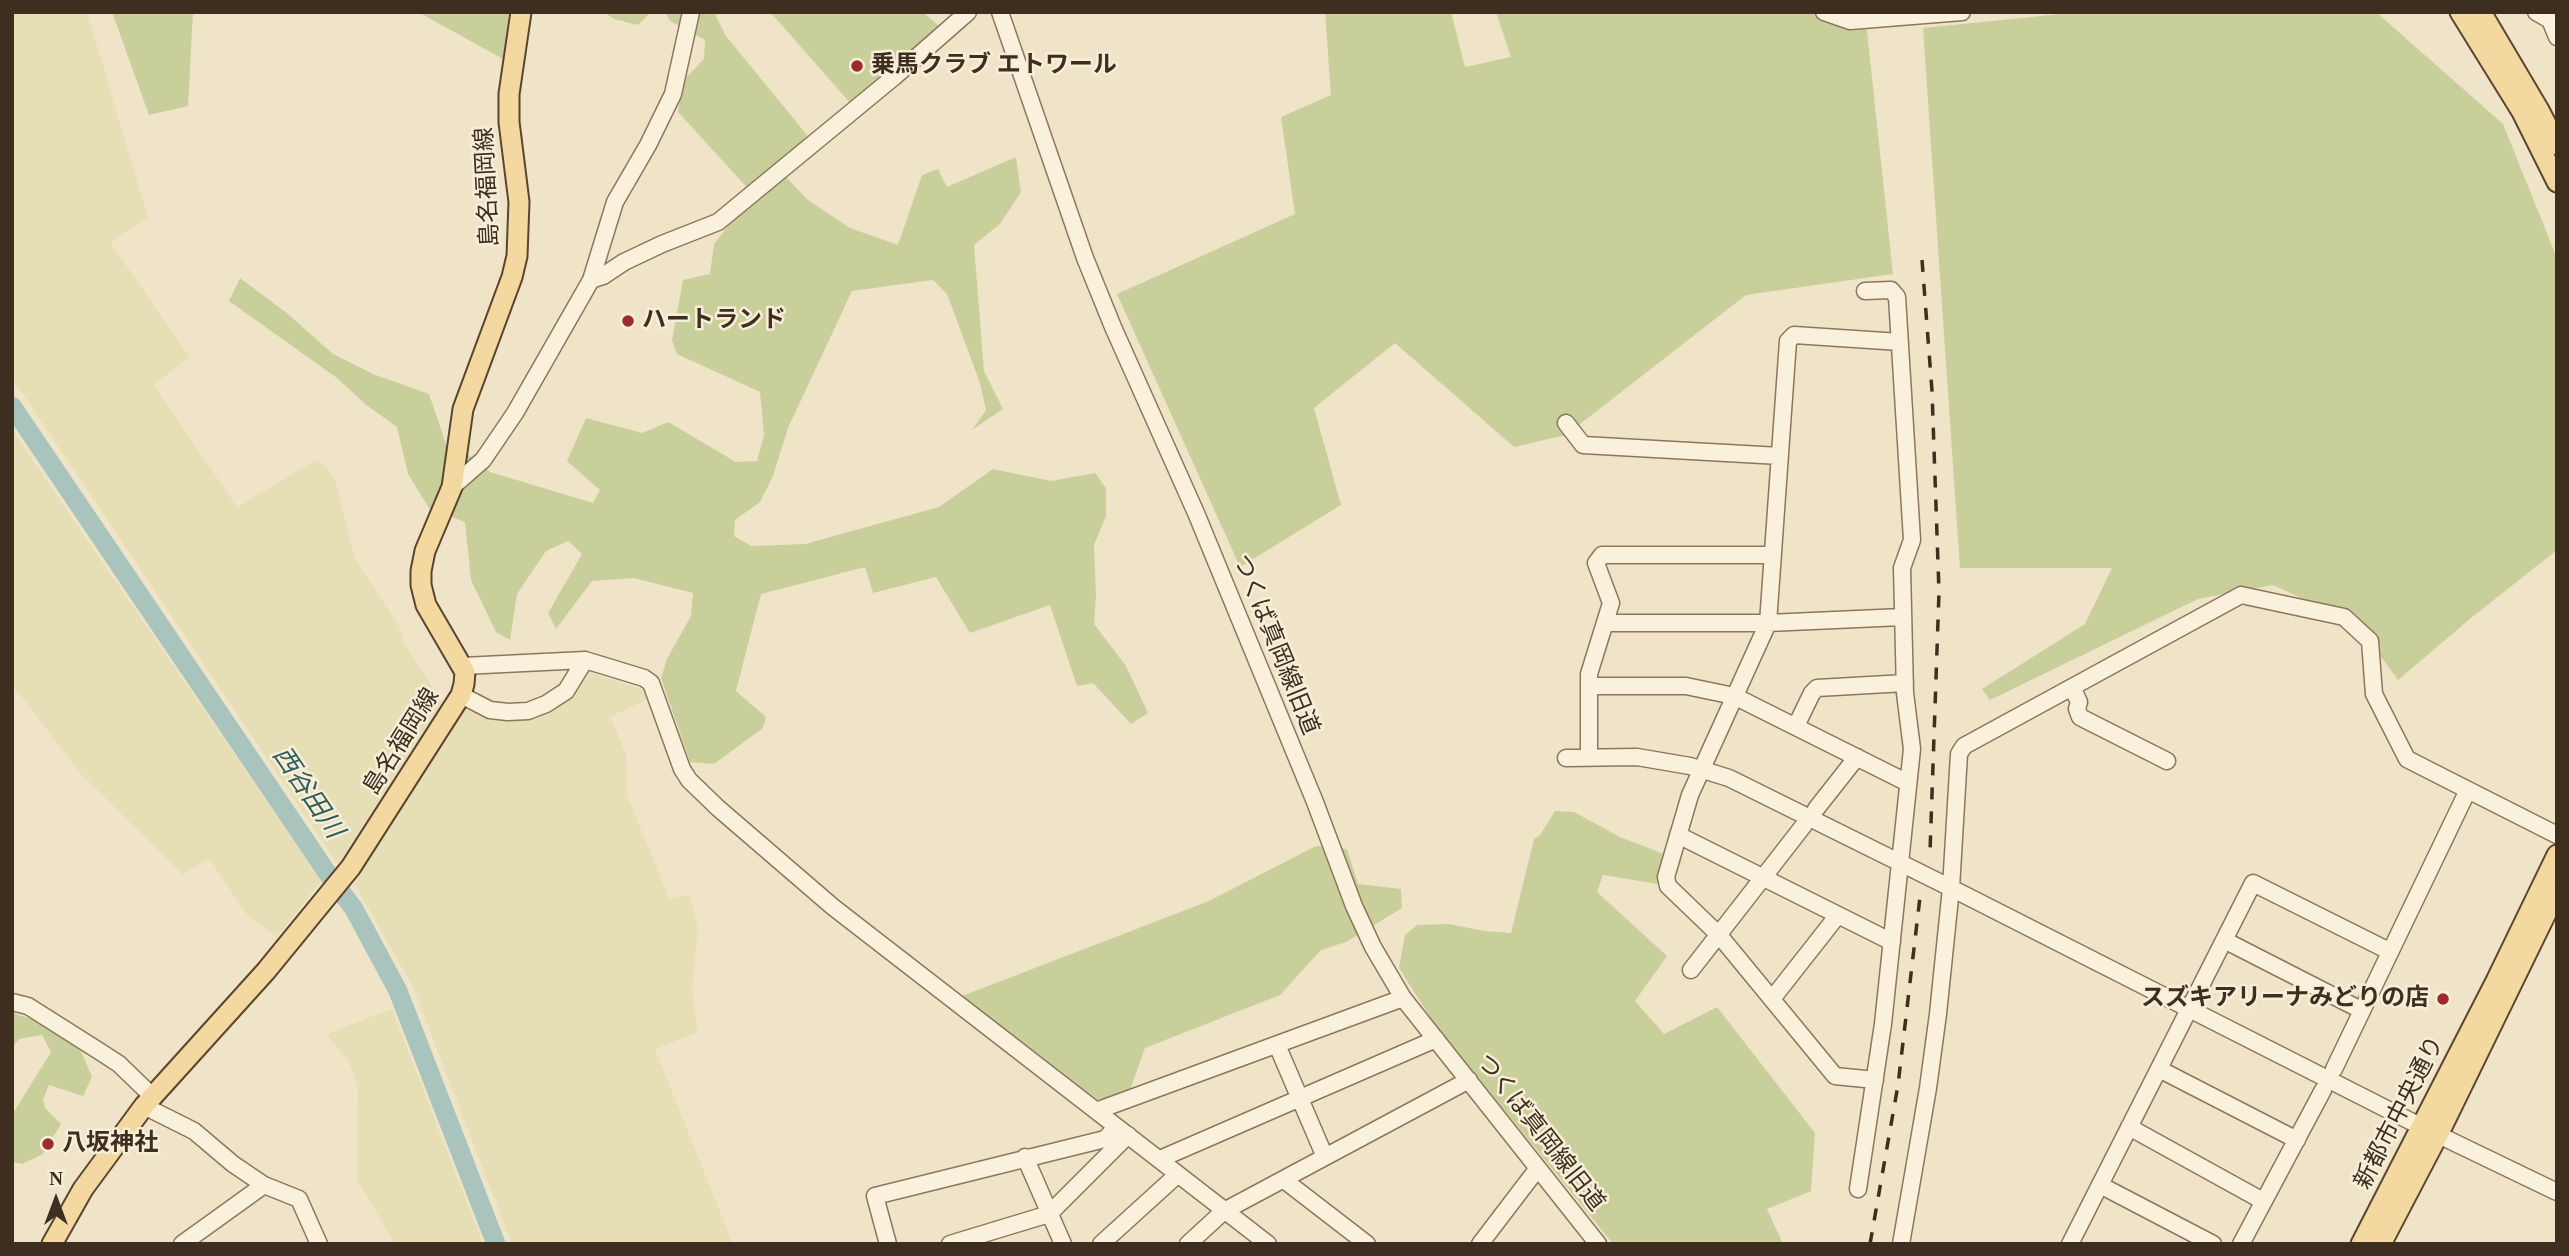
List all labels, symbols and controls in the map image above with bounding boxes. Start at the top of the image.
place label: 乗馬クラブ エトワール [871,52,1117,80]
marker: 乗馬クラブ エトワール [849,58,865,74]
street label: 島名福岡線 [470,126,506,248]
place label: ハートランド [642,307,786,335]
marker: ハートランド [620,313,636,329]
street label: つくば真岡線旧道 [1226,551,1324,739]
street label: 島名福岡線 [358,683,446,801]
water label: 西谷田川 [265,741,349,845]
place label: スズキアリーナみどりの店 [2141,985,2429,1013]
marker: スズキアリーナみどりの店 [2435,991,2451,1007]
street label: 新都市中央通り [2349,1032,2451,1194]
street label: つくば真岡線旧道 [1470,1048,1610,1218]
place label: 八坂神社 [62,1130,158,1158]
marker: 八坂神社 [40,1136,56,1152]
north arrow [21,1165,91,1235]
text: N [49,1168,63,1189]

